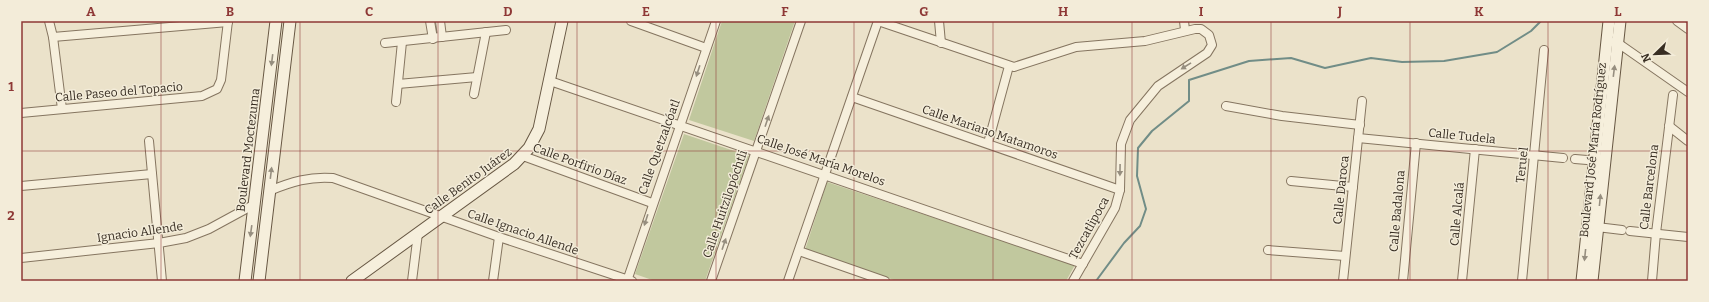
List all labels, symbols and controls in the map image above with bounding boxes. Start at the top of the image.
text: A [86,4,96,19]
text: B [226,4,234,19]
text: C [365,4,373,19]
text: D [503,4,513,19]
text: E [642,4,650,19]
text: F [781,4,789,19]
text: G [919,4,929,19]
text: H [1058,4,1068,19]
text: I [1199,4,1204,19]
text: J [1337,4,1343,19]
text: K [1474,4,1484,19]
text: L [1614,4,1622,19]
north arrow [1635,34,1675,74]
text: N [1638,51,1654,64]
one-way arrow [269,54,275,66]
one-way arrow [1181,62,1191,70]
street label: Boulevard José María Rodríguez [1577,62,1609,238]
one-way arrow [695,65,701,77]
one-way arrow [1611,65,1618,77]
text: 1 [8,79,14,94]
street label: Calle Paseo del Topacio [55,79,183,105]
street label: Boulevard Moctezuma [233,87,263,213]
street label: Calle Quetzalcóatl [635,97,683,196]
street label: Calle Mariano Matamoros [920,102,1060,162]
one-way arrow [764,115,770,127]
street label: Calle Tudela [1428,125,1497,147]
street label: Calle José María Morelos [755,131,887,189]
street label: Calle Porfirio Díaz [531,140,629,188]
street label: Calle Barcelona [1637,143,1661,231]
street label: Calle Benito Juárez [422,145,514,217]
street label: Teruel [1513,146,1531,183]
street label: Calle Huitzilopóchtli [700,148,750,260]
street label: Calle Daroca [1330,154,1352,225]
one-way arrow [1117,164,1123,177]
one-way arrow [268,167,275,179]
street label: Calle Badalona [1386,169,1408,252]
street label: Calle Alcalá [1447,181,1467,247]
street label: Tezcatlipoca [1066,194,1112,262]
one-way arrow [1596,194,1603,206]
street label: Calle Ignacio Allende [466,206,580,258]
text: 2 [7,208,15,223]
one-way arrow [643,215,649,227]
street label: Ignacio Allende [96,219,184,245]
one-way arrow [248,224,255,237]
one-way arrow [721,238,727,250]
one-way arrow [1581,249,1588,261]

